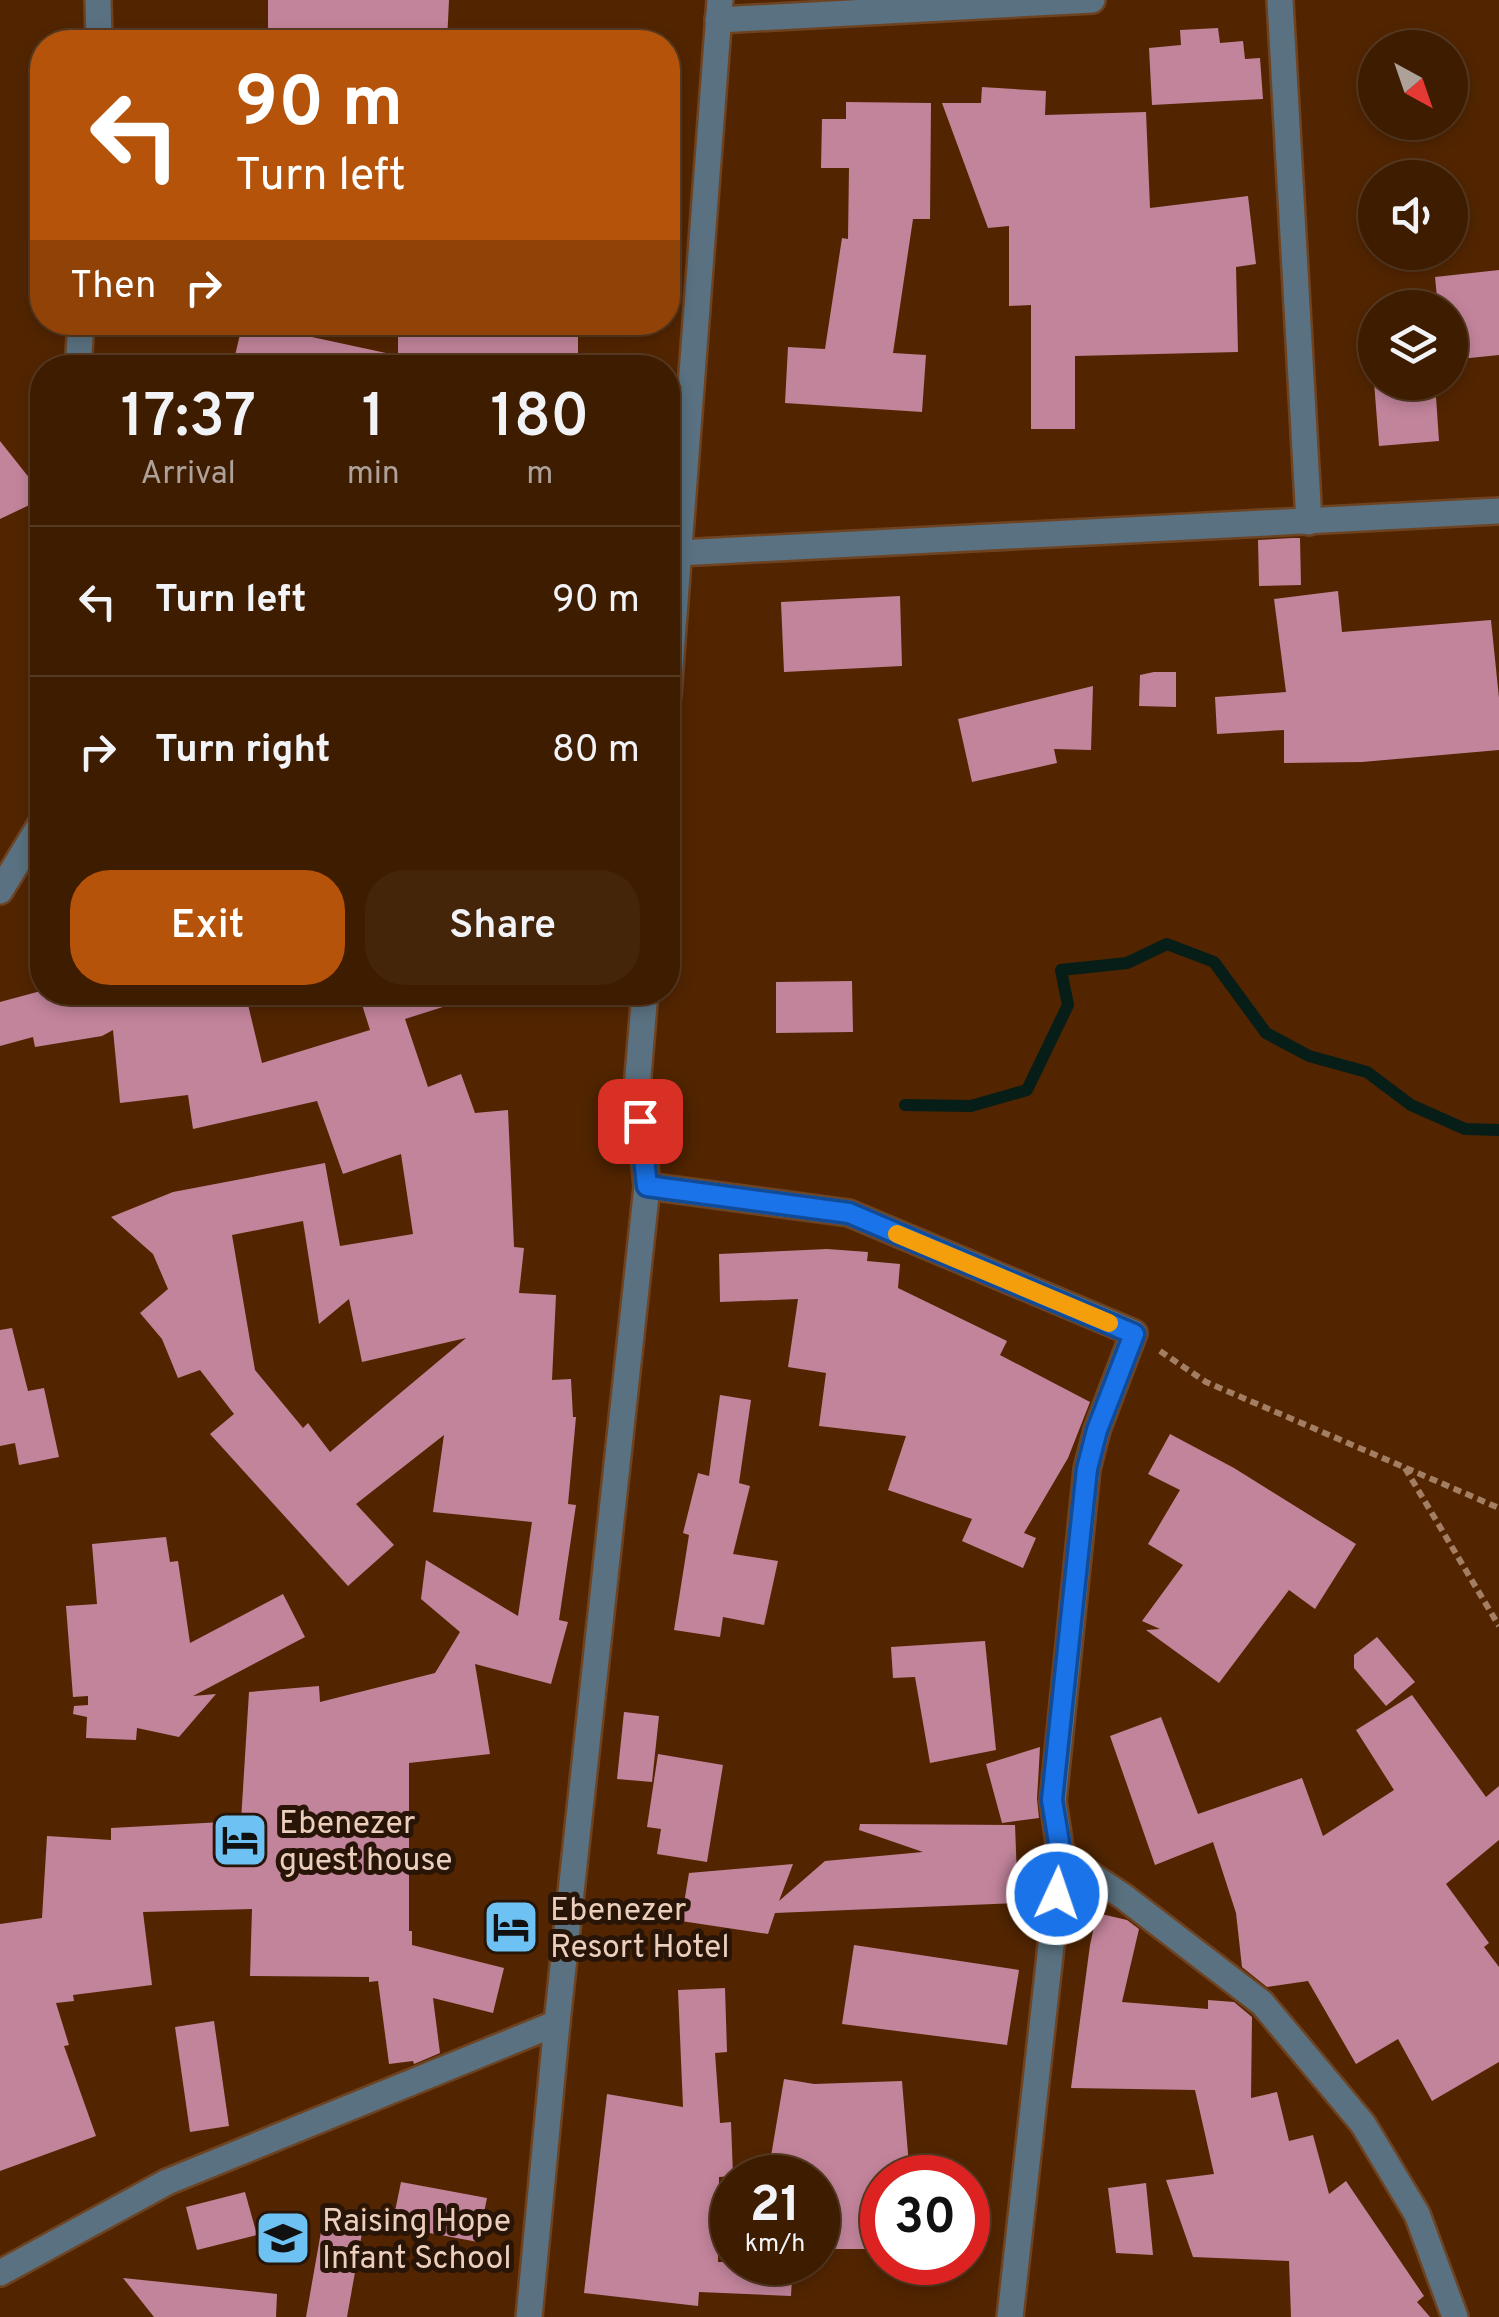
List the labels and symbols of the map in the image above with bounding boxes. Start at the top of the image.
north arrow [1358,30,1468,140]
pin [598,1079,683,1164]
place label: Ebenezer guest house [279,1805,452,1882]
hotel icon: Ebenezer guest house [210,1810,270,1870]
position arrow [1005,1842,1109,1946]
place label: Ebenezer Resort Hotel [550,1892,730,1969]
hotel icon: Ebenezer Resort Hotel [481,1897,541,1957]
speed limit sign: 30 [860,2155,990,2285]
place label: Raising Hope Infant School [322,2203,512,2280]
school or university icon: Raising Hope Infant School [253,2208,313,2268]

